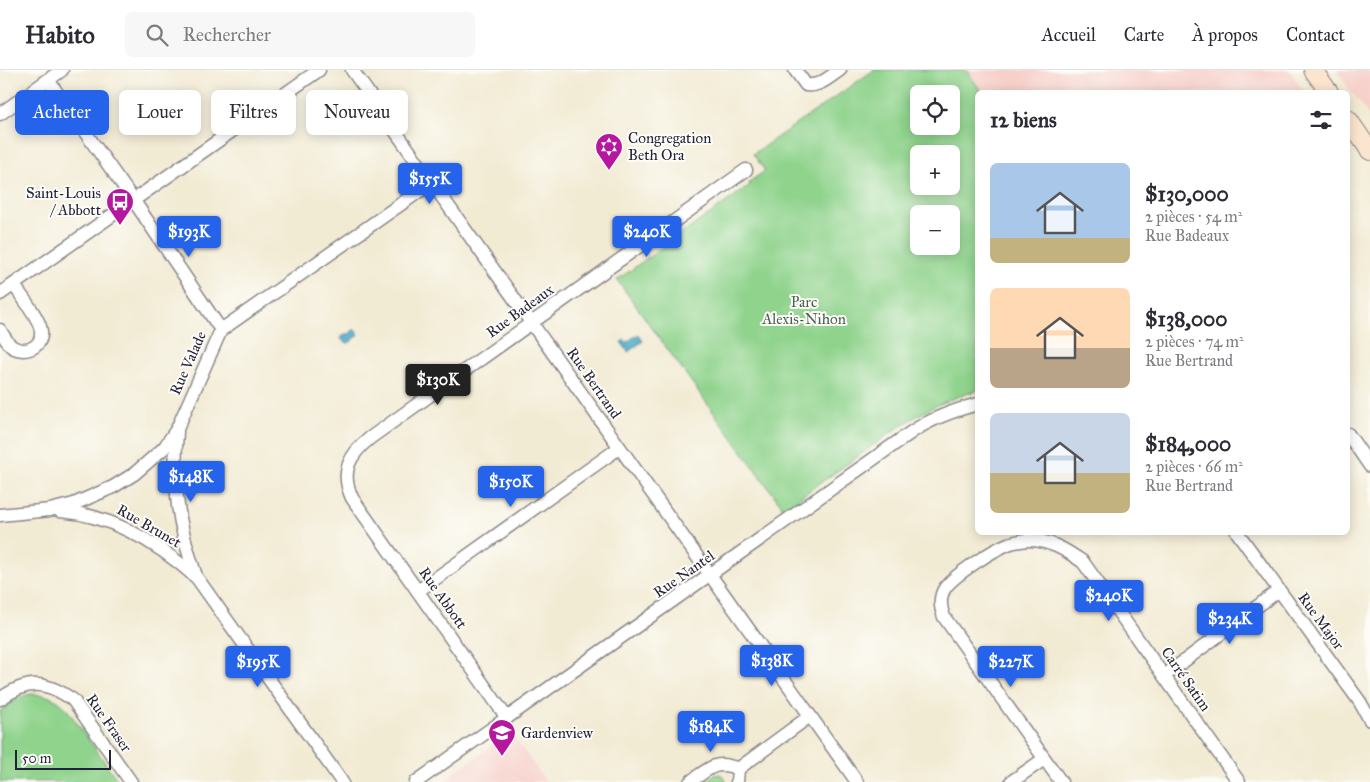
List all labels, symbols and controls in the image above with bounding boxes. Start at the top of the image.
search box [125,12,475,57]
text: Habito [25,20,95,50]
icon: search [143,21,171,49]
text: Rechercher [183,23,271,46]
text: Accueil [1042,24,1096,46]
text: Carte [1124,24,1164,46]
text: À propos [1192,24,1258,46]
text: Contact [1286,24,1345,46]
map controls [910,85,960,255]
button: locate [910,85,960,135]
chip: Acheter [15,90,109,135]
chip: Louer [119,90,201,135]
chip: Filtres [211,90,296,135]
chip: Nouveau [306,90,408,135]
icon: filters [1307,106,1335,134]
text: 12 biens [990,107,1057,133]
place label: Congregation Beth Ora [628,129,711,164]
synagogue icon: Congregation Beth Ora [594,132,624,171]
button: + [910,145,960,195]
pin: $155K [395,162,465,205]
text: $155K [409,169,451,188]
text: $130,000 [1145,181,1229,207]
icon: home [1030,183,1090,243]
place label: Saint-Louis / Abbott [26,184,102,219]
bus stop icon: Saint-Louis / Abbott [105,187,135,226]
button: − [910,205,960,255]
text: 2 pièces · 54 m² [1145,207,1242,226]
pin: $193K [154,216,224,258]
pin: $240K [612,216,682,258]
text: $193K [168,222,210,241]
text: $240K [623,222,671,241]
text: Rue Badeaux [1145,226,1229,245]
street label: Rue Badeaux [483,280,557,341]
park label: Parc Alexis-Nihon [761,293,846,328]
text: $138,000 [1145,306,1228,332]
icon: home [1030,308,1090,368]
street label: Rue Valade [166,328,210,398]
text: 2 pièces · 74 m² [1145,332,1244,351]
street label: Rue Bertrand [563,344,625,422]
text: Rue Bertrand [1145,351,1233,370]
pin: $130K [403,364,473,406]
text: $130K [417,370,459,389]
text: $184,000 [1145,431,1231,457]
icon: home [1030,433,1090,493]
text: 2 pièces · 66 m² [1145,457,1243,476]
pin: $148K [156,460,226,503]
pin: $150K [476,466,546,508]
text: $148K [169,467,213,486]
text: $150K [489,472,533,491]
text: Rue Bertrand [1145,476,1233,495]
street label: Rue Brunet [114,500,185,552]
street label: Rue Nantel [650,546,719,602]
street label: Rue Abbott [415,564,471,633]
pin: $240K [1074,580,1144,622]
text: $240K [1085,586,1133,605]
street label: Rue Major [1294,589,1348,654]
pin: $234K [1195,602,1265,645]
text: $234K [1208,609,1252,628]
street label: Carré Satim [1157,643,1215,715]
pin: $138K [737,644,807,687]
pin: $195K [223,646,293,688]
pin: $227K [976,646,1046,688]
text: $138K [751,651,793,670]
text: $195K [236,652,280,671]
text: $227K [989,652,1033,671]
street label: Rue Fraser [83,691,136,756]
pin: $184K [676,710,746,753]
text: $184K [689,717,733,736]
school or university icon: Gardenview [487,718,517,757]
place label: Gardenview [521,724,593,742]
scale bar [15,747,111,770]
text: 50 m [22,750,51,767]

